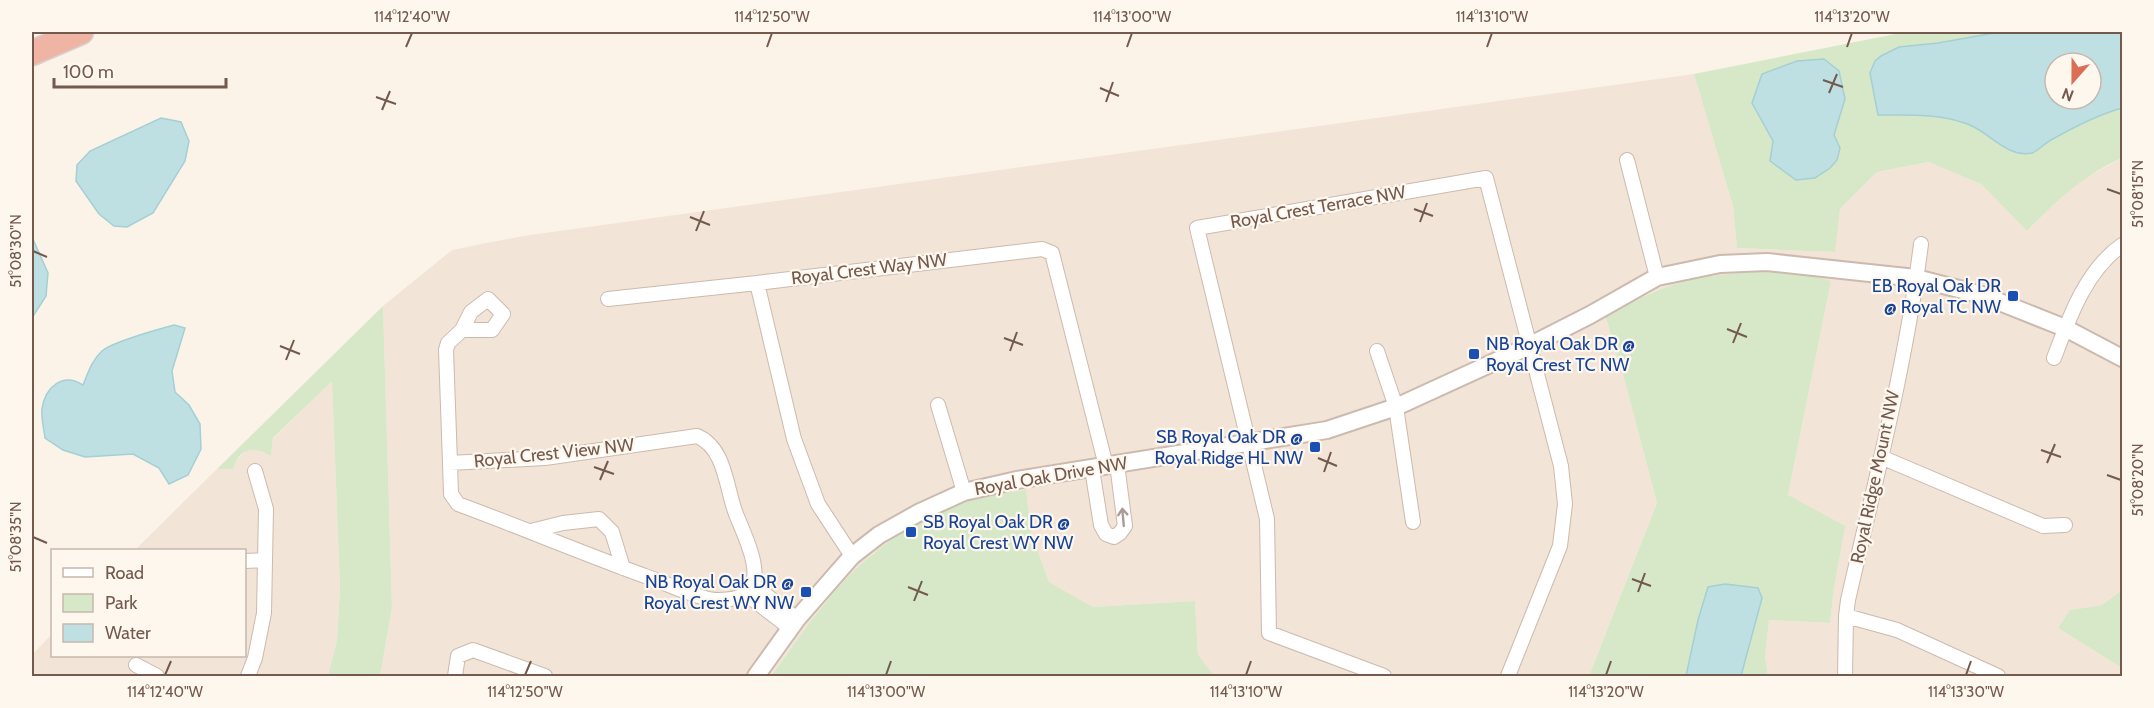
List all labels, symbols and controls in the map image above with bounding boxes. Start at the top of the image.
text: 114°12'40"W [374,8,451,26]
text: 114°12'50"W [734,8,811,26]
text: 114°13'00"W [1093,8,1172,26]
text: 114°13'10"W [1456,8,1529,26]
text: 114°13'20"W [1814,8,1891,26]
scale bar [54,51,226,89]
north arrow [2043,51,2103,111]
text: 100 m [63,61,114,83]
text: N [2059,84,2076,105]
text: 51°08'15"N [2129,160,2147,228]
street label: Royal Crest Terrace NW [1229,181,1407,233]
text: 51°08'30"N [7,214,25,288]
street label: Royal Crest Way NW [790,249,948,289]
place label: EB Royal Oak DR @ Royal TC NW [1872,275,2001,318]
marker: EB Royal Oak DR @ Royal TC NW [2006,289,2020,303]
place label: NB Royal Oak DR @ Royal Crest TC NW [1486,333,1635,376]
marker: NB Royal Oak DR @ Royal Crest TC NW [1467,347,1481,361]
street label: Royal Ridge Mount NW [1846,388,1904,566]
place label: SB Royal Oak DR @ Royal Ridge HL NW [1155,426,1303,469]
street label: Royal Crest View NW [473,434,635,472]
marker: SB Royal Oak DR @ Royal Ridge HL NW [1308,440,1322,454]
text: 51°08'20"N [2129,443,2147,517]
street label: Royal Oak Drive NW [973,452,1129,500]
text: 51°08'35"N [7,501,25,573]
one-way arrow [1117,508,1128,527]
place label: SB Royal Oak DR @ Royal Crest WY NW [923,511,1073,554]
marker: SB Royal Oak DR @ Royal Crest WY NW [904,525,918,539]
legend [51,549,246,657]
text: Road [105,562,144,584]
place label: NB Royal Oak DR @ Royal Crest WY NW [644,571,794,614]
marker: NB Royal Oak DR @ Royal Crest WY NW [799,585,813,599]
text: Park [105,592,138,614]
text: Water [105,622,151,644]
text: 114°12'40"W [127,683,204,701]
text: 114°12'50"W [487,683,564,701]
text: 114°13'00"W [847,683,926,701]
text: 114°13'10"W [1210,683,1283,701]
text: 114°13'20"W [1568,683,1645,701]
text: 114°13'30"W [1928,683,2005,701]

